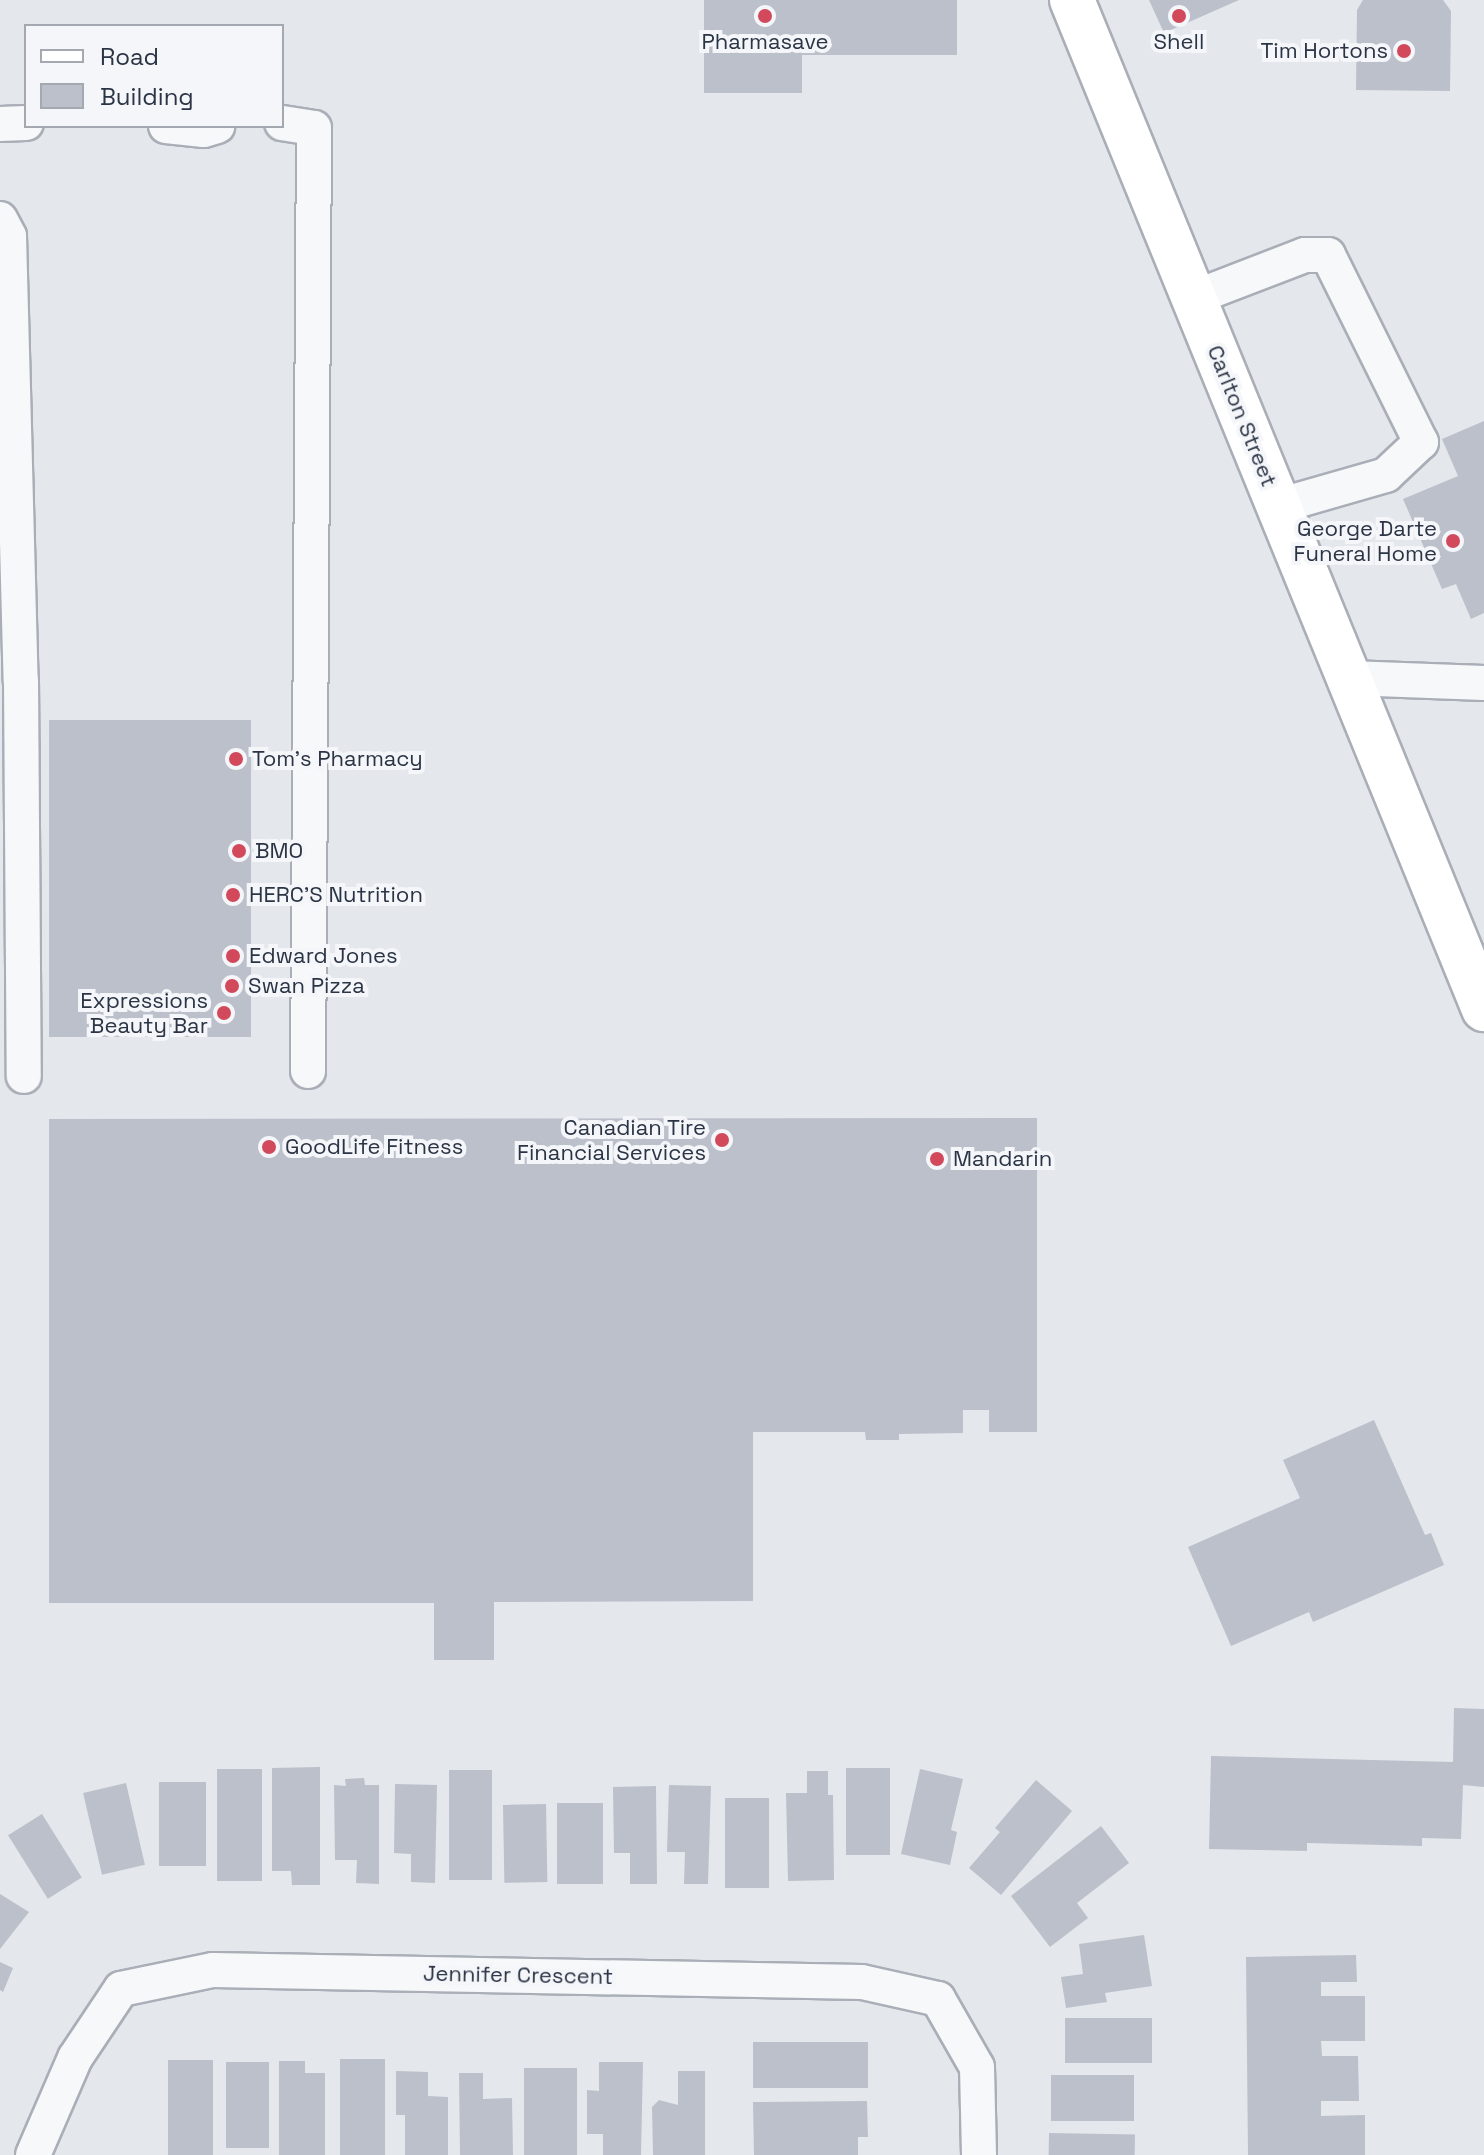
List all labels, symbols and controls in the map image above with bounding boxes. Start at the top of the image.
marker: Pharmasave [756,7,774,25]
marker: Shell [1170,7,1188,25]
legend [24,24,284,128]
place label: Pharmasave [701,29,829,55]
place label: Shell [1154,29,1204,55]
place label: Tim Hortons [1261,38,1388,64]
text: Road [100,41,159,72]
marker: Tim Hortons [1395,42,1413,60]
text: Building [100,81,194,112]
street label: Carlton Street [1202,341,1282,491]
place label: George Darte Funeral Home [1294,515,1437,566]
marker: George Darte Funeral Home [1444,532,1462,550]
place label: Tom's Pharmacy [252,746,423,772]
marker: Tom's Pharmacy [227,750,245,768]
place label: BMO [255,838,303,864]
marker: BMO [230,842,248,860]
place label: HERC'S Nutrition [249,882,423,908]
marker: HERC'S Nutrition [224,886,242,904]
place label: Edward Jones [249,943,398,969]
marker: Edward Jones [224,947,242,965]
place label: Swan Pizza [248,973,365,999]
marker: Swan Pizza [223,977,241,995]
place label: Expressions Beauty Bar [80,987,208,1038]
marker: Expressions Beauty Bar [215,1004,233,1022]
place label: Canadian Tire Financial Services [517,1114,706,1166]
marker: Canadian Tire Financial Services [713,1131,731,1149]
place label: GoodLife Fitness [285,1134,463,1160]
marker: GoodLife Fitness [260,1138,278,1156]
place label: Mandarin [953,1146,1052,1172]
marker: Mandarin [928,1150,946,1168]
street label: Jennifer Crescent [423,1960,613,1990]

